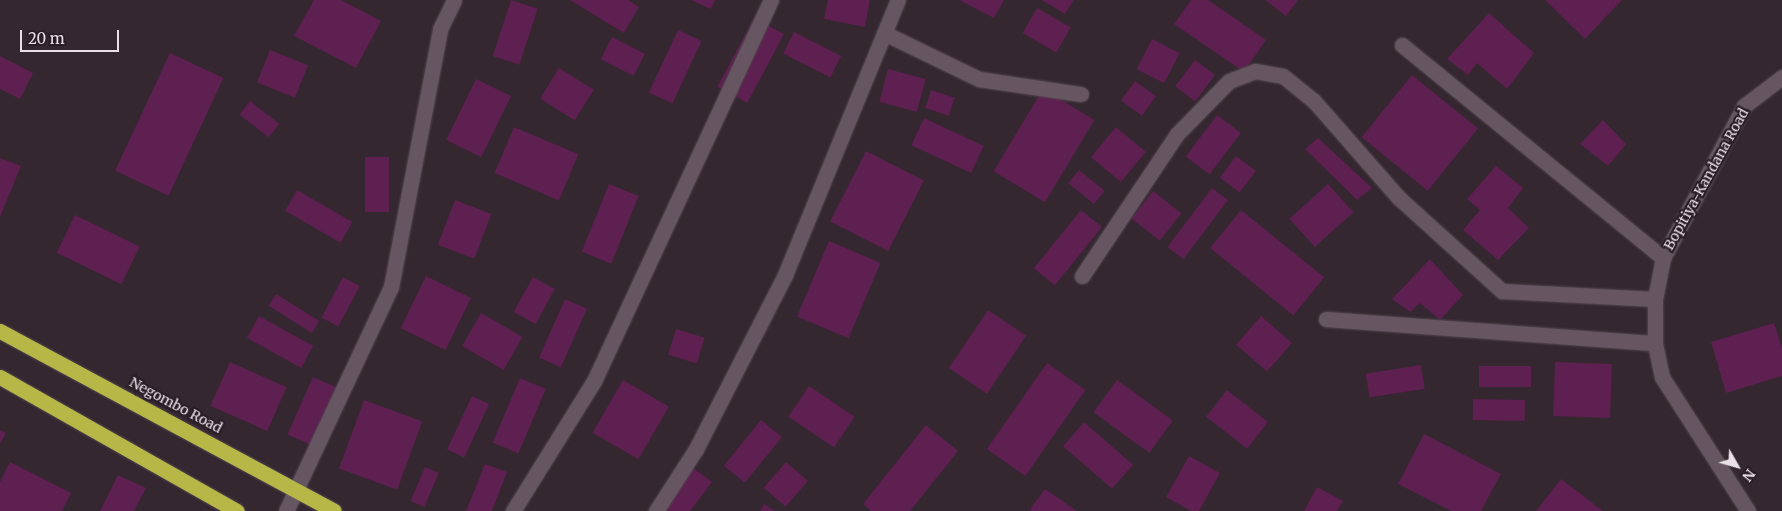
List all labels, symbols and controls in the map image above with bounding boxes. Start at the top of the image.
scale bar [22,20,121,52]
text: 20 m [28,29,65,48]
street label: Bopitiya-Kandana Road [1660,105,1752,253]
street label: Negombo Road [127,374,225,436]
north arrow [1712,441,1762,491]
text: N [1738,465,1759,485]

